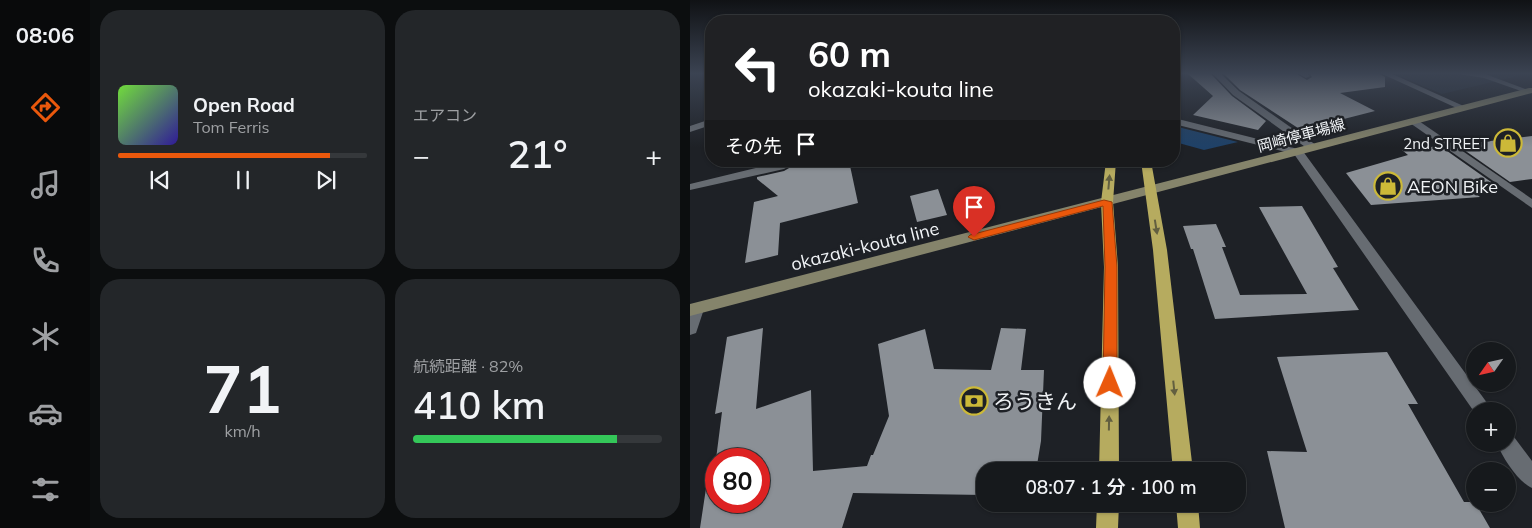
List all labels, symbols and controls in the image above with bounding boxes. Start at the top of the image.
text: 08:06 [16,21,74,49]
text: 60 m [808,32,891,76]
icon: left [725,35,790,100]
text: okazaki-kouta line [808,75,994,103]
icon: directions [28,90,63,125]
text: Open Road [193,93,295,117]
text: エアコン [413,105,477,125]
street label: 岡崎停車場線 [1255,114,1347,156]
text: Tom Ferris [193,117,270,137]
shop icon: 2nd STREET [1493,128,1523,158]
text: 21° [508,130,567,178]
icon: arrive [792,130,820,158]
text: その先 [725,134,782,158]
place label: 2nd STREET [1403,134,1489,153]
text: − [413,138,430,173]
text: + [645,138,662,173]
icon: previous [146,166,174,194]
icon: pause [229,166,257,194]
icon: next [312,166,340,194]
icon: music [28,167,63,202]
shop icon: AEON Bike [1373,171,1403,201]
one-way arrow [1105,173,1113,189]
place label: AEON Bike [1407,175,1498,198]
pin [953,186,995,237]
icon: arrive [960,193,988,221]
street label: okazaki-kouta line [788,216,942,276]
one-way arrow [1152,219,1160,235]
icon: phone [28,243,63,278]
icon: climate [28,319,63,354]
north arrow [1466,342,1516,392]
map controls [1466,342,1516,512]
text: 71 [203,348,282,429]
text: 航続距離 · 82% [413,356,523,376]
position arrow [1083,356,1135,408]
one-way arrow [1170,380,1178,396]
text: 410 km [413,381,546,429]
bank icon: ろうきん [959,386,989,416]
place label: ろうきん [993,388,1077,414]
icon: car [28,396,63,431]
button: + [1466,402,1516,452]
one-way arrow [1105,414,1113,430]
text: km/h [224,421,261,441]
speed limit sign: 80 [705,448,770,513]
button: − [1466,462,1516,512]
icon: filters [28,472,63,507]
text: 08:07 · 1 分 · 100 m [1025,475,1197,499]

